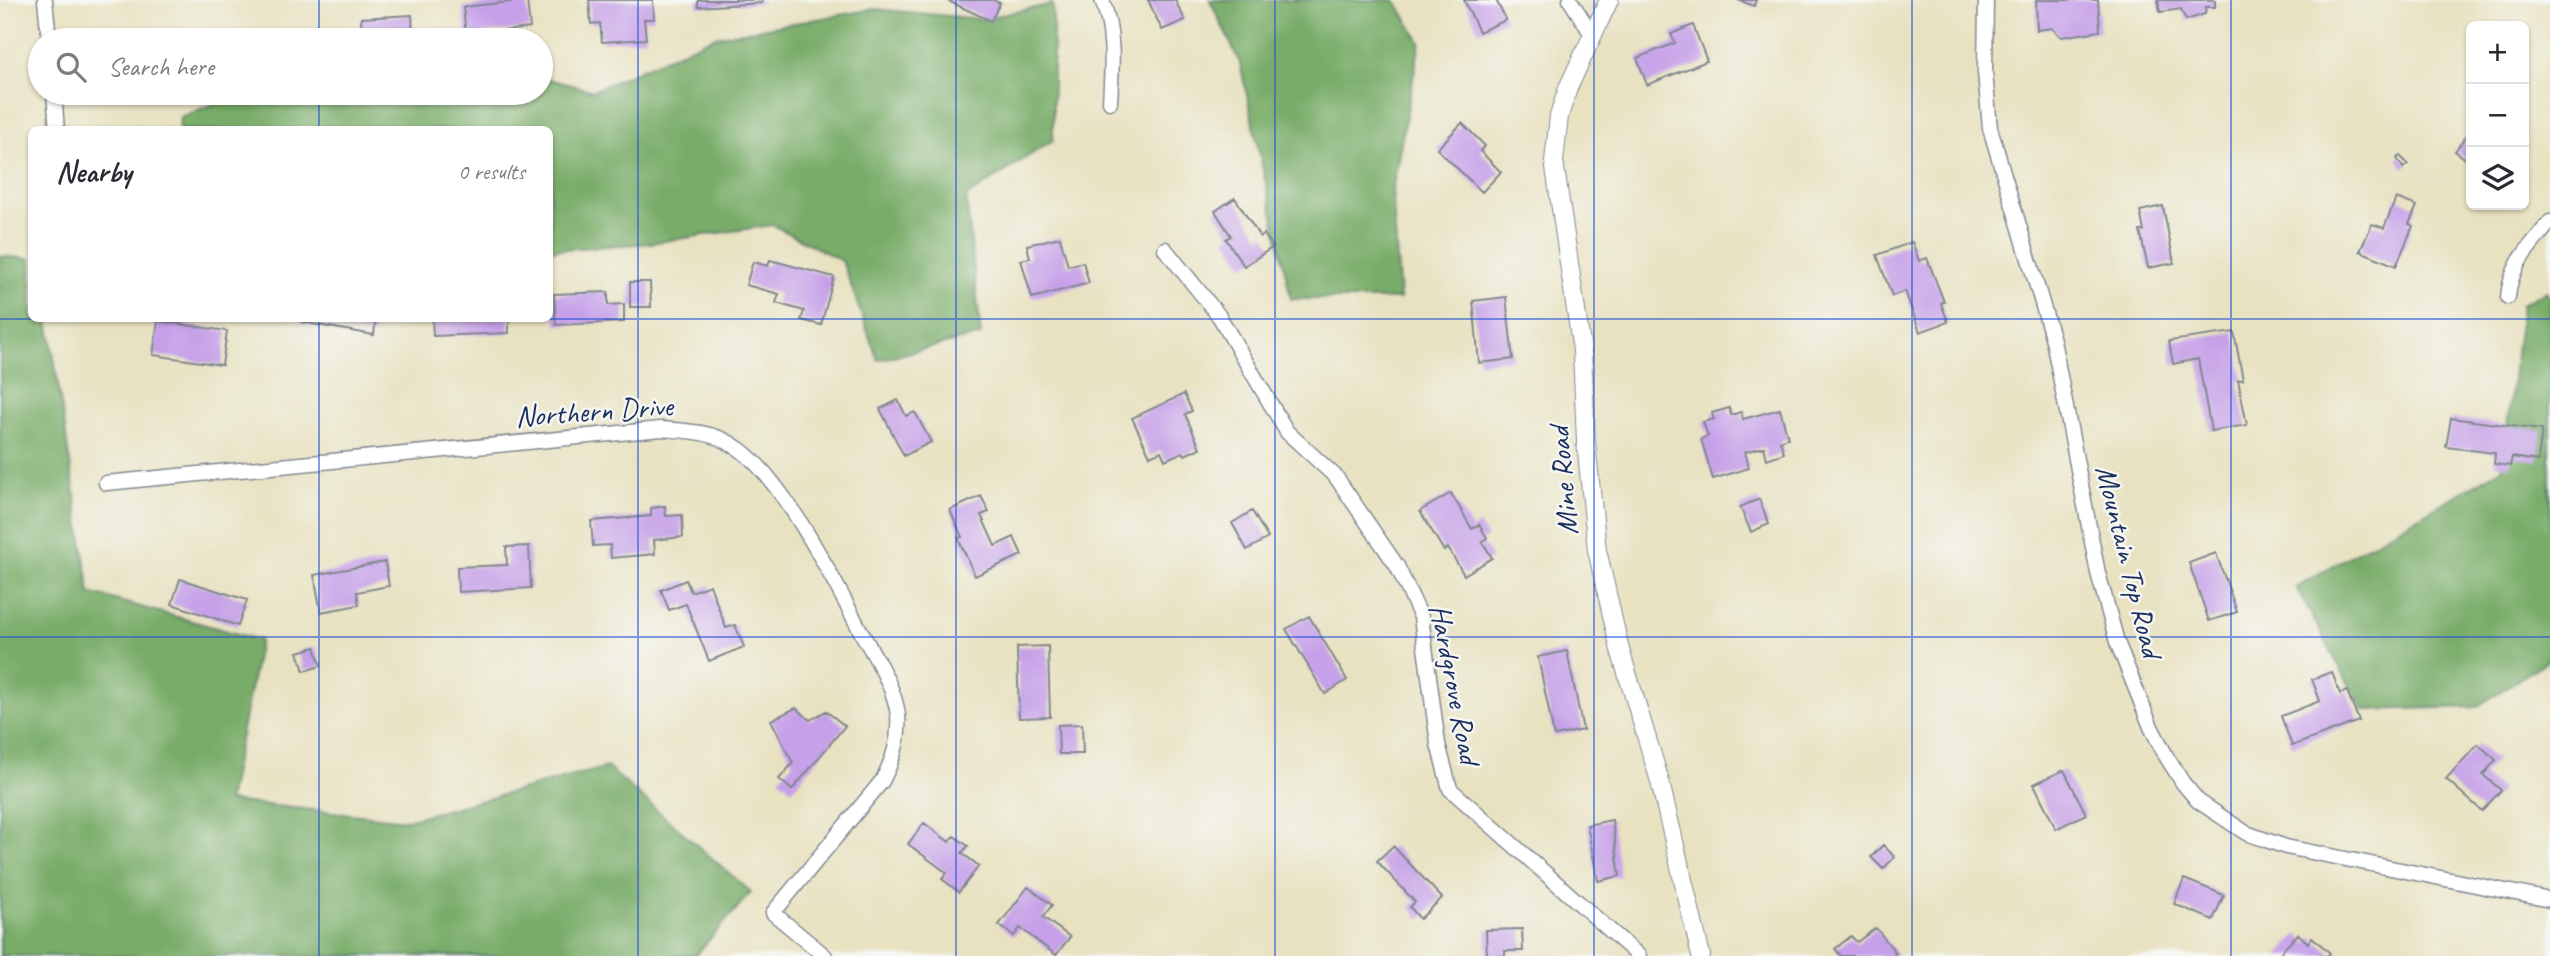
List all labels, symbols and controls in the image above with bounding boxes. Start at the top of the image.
map controls [2466,21,2529,210]
button: + [2466,21,2529,84]
search box [28,28,553,105]
icon: search [52,48,90,86]
text: Search here [108,50,214,83]
button: − [2466,84,2529,147]
button: layers [2466,147,2529,210]
text: Nearby [56,153,132,191]
text: 0 results [458,157,525,186]
street label: Northern Drive [514,386,676,435]
street label: Mine Road [1539,421,1587,537]
street label: Mountain Top Road [2087,461,2172,665]
street label: Hardgrove Road [1421,601,1490,771]

